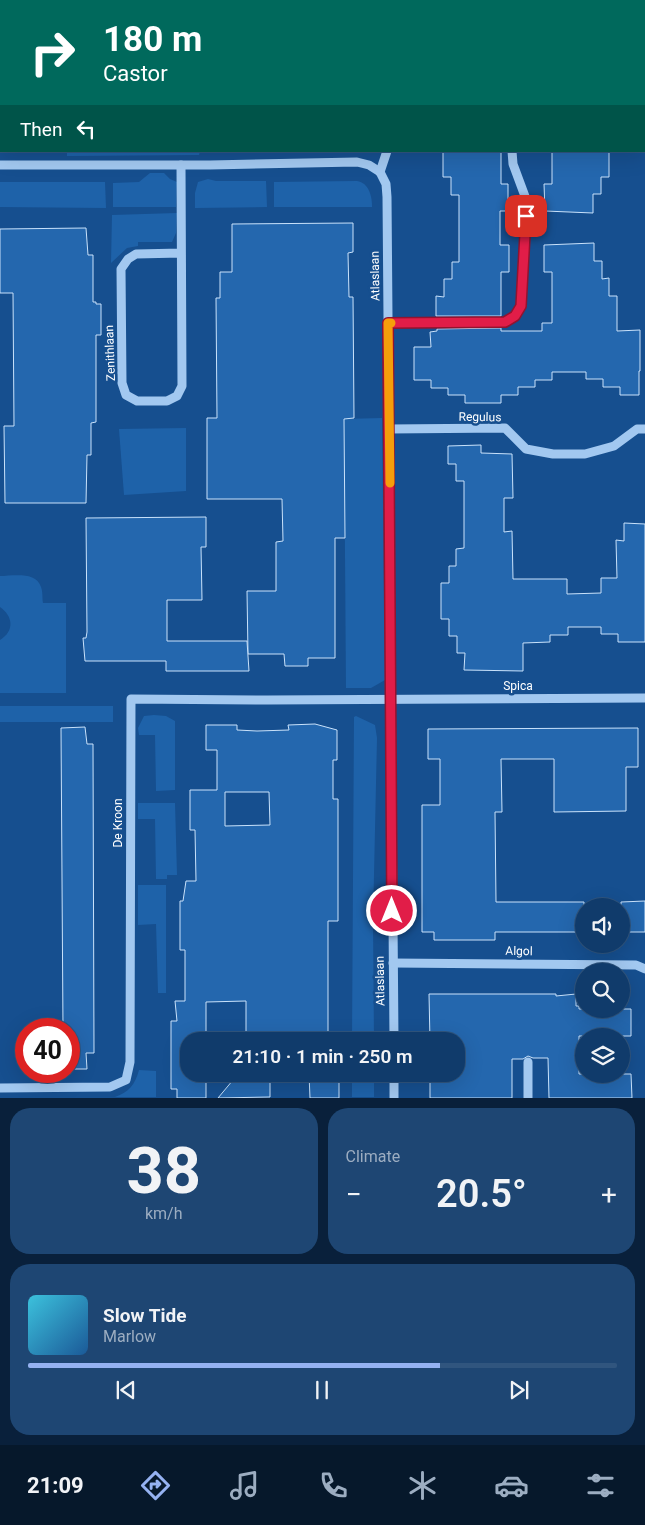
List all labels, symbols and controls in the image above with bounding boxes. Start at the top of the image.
text: 180 m [103,19,202,60]
icon: right [20,20,85,85]
text: Castor [103,61,168,86]
icon: left [72,115,100,143]
text: Then [20,118,62,141]
pin [505,195,547,237]
icon: arrive [512,202,540,230]
street label: Atlaslaan [368,251,382,301]
street label: Zenithlaan [102,325,118,381]
street label: Regulus [458,410,502,424]
street label: Spica [503,679,533,693]
street label: De Kroon [111,798,125,848]
position arrow [365,884,417,936]
map controls [575,898,630,1083]
button: sound [575,898,630,953]
street label: Algol [505,944,533,958]
street label: Atlaslaan [373,956,387,1006]
button: search [575,963,630,1018]
speed limit sign: 40 [15,1018,80,1083]
button: layers [575,1028,630,1083]
text: 21:10 · 1 min · 250 m [232,1045,413,1068]
text: 38 [126,1133,201,1209]
text: Climate [346,1147,400,1166]
text: 20.5° [436,1172,527,1216]
text: − [346,1178,362,1211]
text: + [601,1178,617,1211]
text: km/h [145,1204,183,1223]
text: Slow Tide [103,1304,186,1327]
text: Marlow [103,1327,156,1346]
icon: previous [112,1376,140,1404]
icon: pause [308,1376,336,1404]
icon: next [505,1376,533,1404]
icon: directions [138,1468,173,1503]
icon: music [227,1468,262,1503]
icon: phone [316,1468,351,1503]
icon: climate [405,1468,440,1503]
icon: car [494,1468,529,1503]
icon: filters [583,1468,618,1503]
text: 21:09 [27,1473,84,1498]

